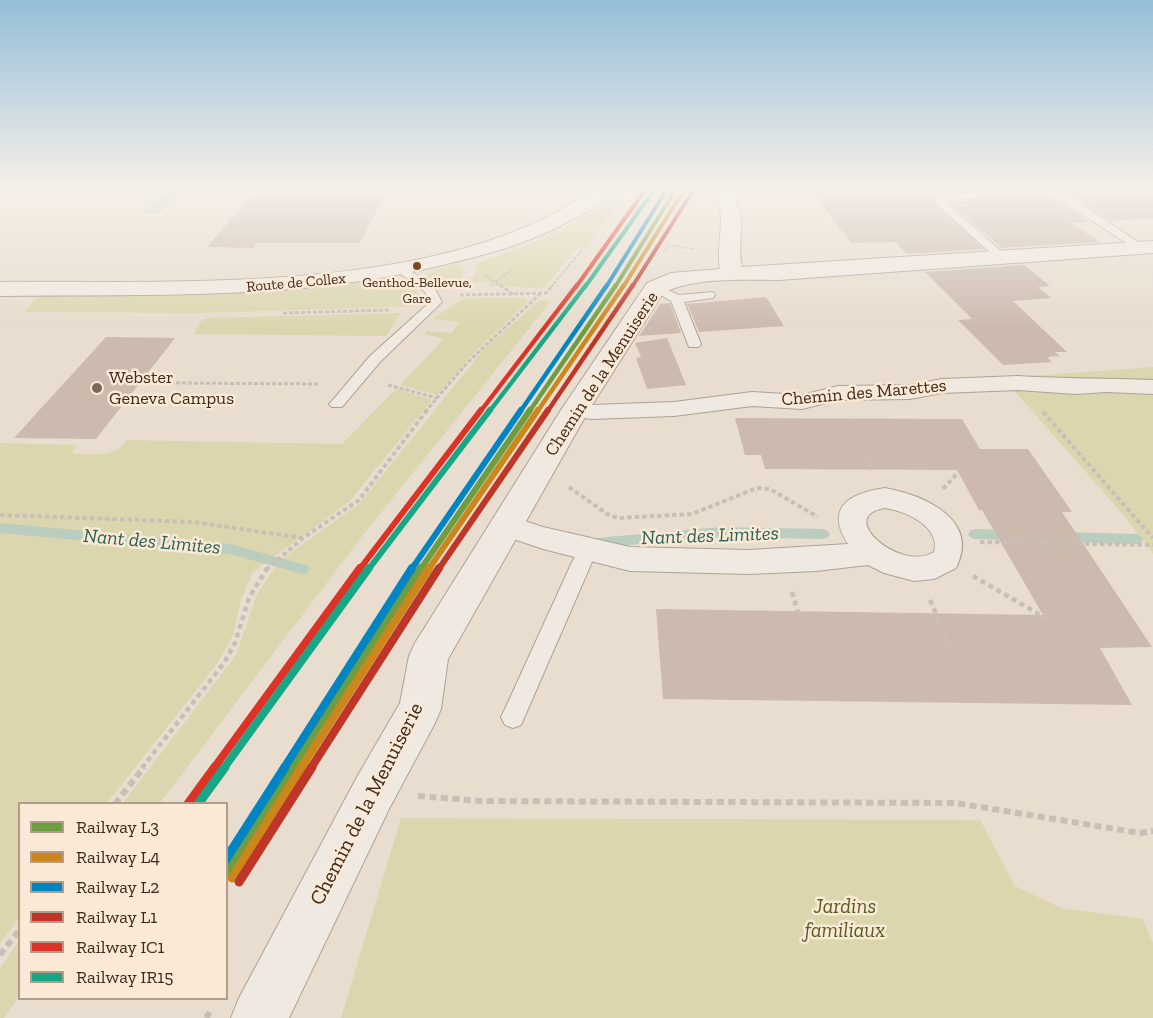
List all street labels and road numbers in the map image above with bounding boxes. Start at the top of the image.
street label: Route de Collex [245,270,347,296]
street label: Chemin de la Menuiserie [541,288,663,460]
street label: Chemin des Marettes [781,375,947,411]
street label: Chemin de la Menuiserie [305,699,429,909]

